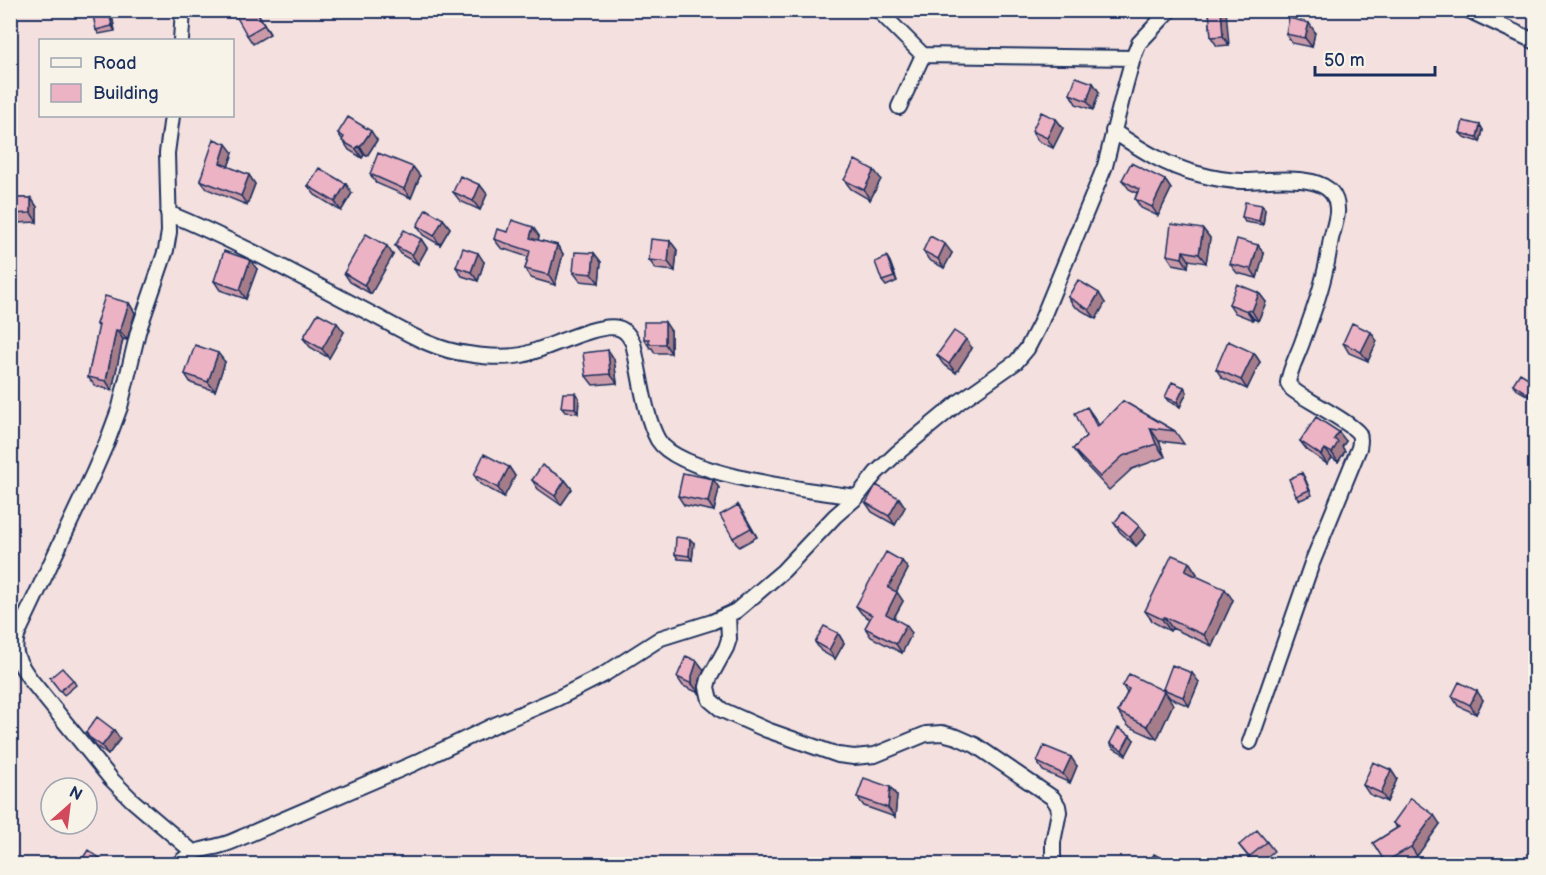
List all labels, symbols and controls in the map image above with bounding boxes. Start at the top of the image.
legend [39,39,234,117]
scale bar [1315,39,1435,77]
text: 50 m [1324,50,1365,71]
text: Road [93,53,137,74]
text: Building [93,83,159,104]
north arrow [39,776,99,836]
text: N [66,783,85,805]

